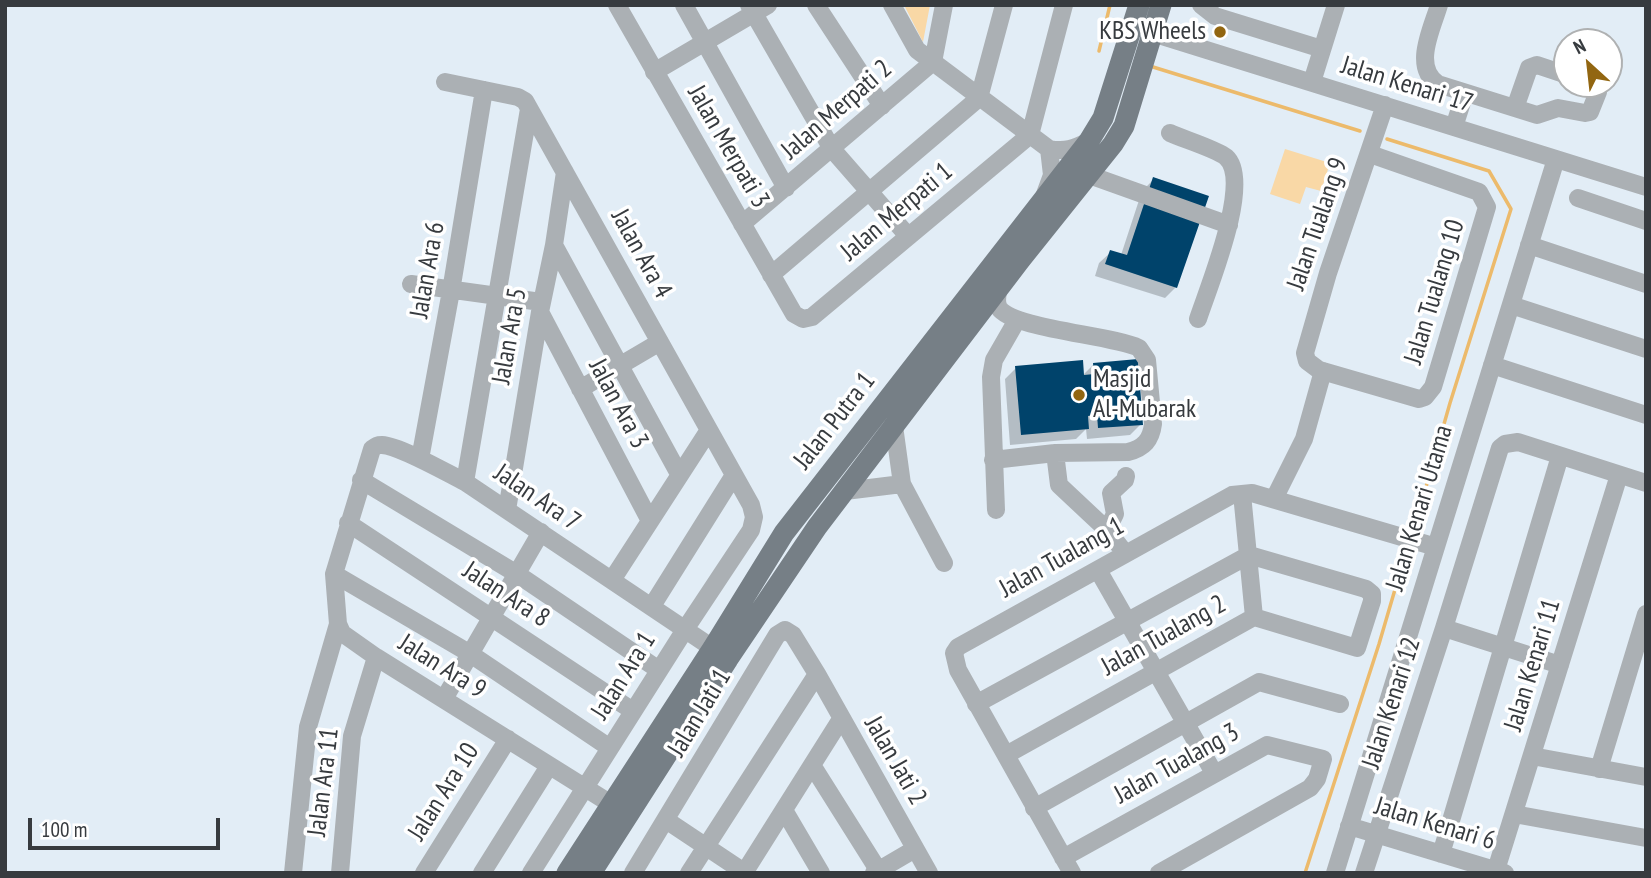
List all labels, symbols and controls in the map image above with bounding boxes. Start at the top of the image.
place label: KBS Wheels [1099,16,1206,48]
marker: KBS Wheels [1212,24,1228,40]
north arrow [1553,28,1623,98]
text: N [1569,33,1589,59]
street label: Jalan Kenari 17 [1337,50,1477,120]
street label: Jalan Merpati 2 [775,54,899,166]
street label: Jalan Merpati 3 [680,80,776,214]
street label: Jalan Tualang 9 [1281,154,1355,294]
street label: Jalan Merpati 1 [835,156,959,268]
street label: Jalan Ara 4 [604,204,678,304]
street label: Jalan Tualang 10 [1398,216,1472,368]
street label: Jalan Ara 6 [404,219,452,321]
street label: Jalan Ara 5 [486,285,534,387]
street label: Jalan Ara 3 [581,354,655,454]
place label: Masjid Al-Mubarak [1093,364,1196,426]
street label: Jalan Putra 1 [788,366,882,476]
marker: Masjid Al-Mubarak [1071,387,1087,403]
street label: Jalan Kenari Utama [1380,422,1460,594]
street label: Jalan Ara 7 [488,458,586,538]
street label: Jalan Tualang 1 [994,511,1130,605]
street label: Jalan Ara 8 [457,555,555,635]
street label: Jalan Tualang 2 [1096,589,1232,683]
street label: Jalan Kenari 11 [1498,595,1568,735]
street label: Jalan Ara 1 [585,627,663,725]
street label: Jalan Ara 9 [393,628,491,706]
street label: Jalan Kenari 12 [1356,633,1428,773]
street label: Jalan Jati 1 [662,664,738,762]
street label: Jalan Jati 2 [857,711,933,811]
street label: Jalan Tualang 3 [1109,717,1245,811]
street label: Jalan Ara 11 [302,726,346,838]
street label: Jalan Ara 10 [402,738,486,846]
street label: Jalan Kenari 6 [1371,791,1499,857]
scale bar [32,804,224,848]
text: 100 m [41,816,87,843]

